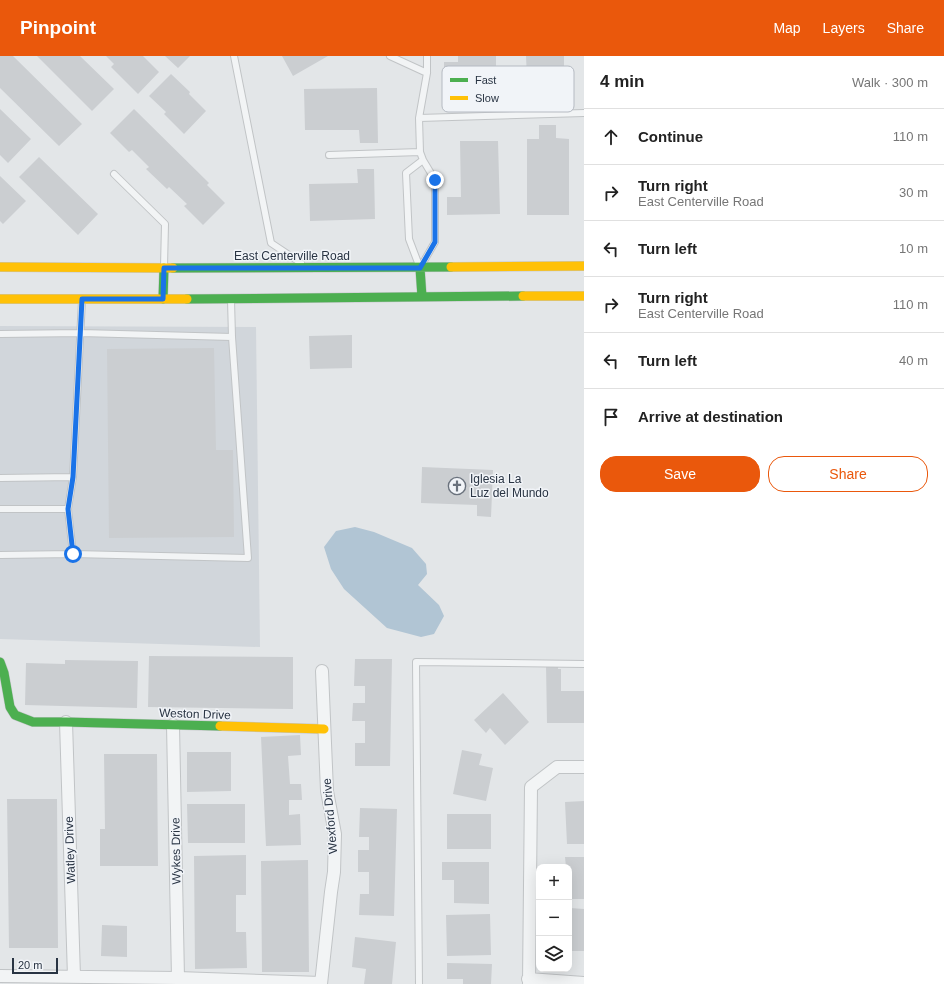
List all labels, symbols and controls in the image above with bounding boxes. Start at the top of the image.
text: Pinpoint [20,17,96,38]
text: Map [773,20,801,36]
text: Layers [823,20,865,36]
text: Share [887,20,924,36]
legend [442,66,574,112]
text: 4 min [600,72,644,91]
text: Fast [475,74,496,86]
text: Walk · 300 m [852,75,928,90]
text: Slow [475,92,499,104]
icon: ahead [600,126,622,148]
text: Continue [638,128,703,145]
text: 110 m [893,129,928,144]
route end [426,171,444,189]
text: Turn right [638,177,708,194]
icon: right [600,182,622,204]
text: 30 m [899,185,928,200]
text: East Centerville Road [638,194,764,209]
icon: left [600,238,622,260]
text: Turn left [638,240,697,257]
text: 10 m [899,241,928,256]
street label: East Centerville Road [234,249,350,263]
text: Turn right [638,289,708,306]
icon: right [600,294,622,316]
text: 110 m [893,297,928,312]
text: East Centerville Road [638,306,764,321]
icon: left [600,350,622,372]
text: Turn left [638,352,697,369]
text: 40 m [899,353,928,368]
icon: arrive [600,406,622,428]
text: Arrive at destination [638,408,783,425]
button: Save [600,456,760,492]
button: Share [768,456,928,492]
place label: Iglesia La Luz del Mundo [470,472,549,500]
church icon: Iglesia La Luz del Mundo [447,476,467,496]
route start [64,545,82,563]
street label: Weston Drive [159,706,231,722]
street label: Wexford Drive [320,777,340,854]
street label: Watley Drive [62,816,78,884]
street label: Wykes Drive [168,817,184,885]
map controls [536,864,572,972]
button: + [536,864,572,900]
button: − [536,900,572,936]
button: layers [536,936,572,972]
scale bar [12,956,58,975]
text: 20 m [18,959,42,971]

